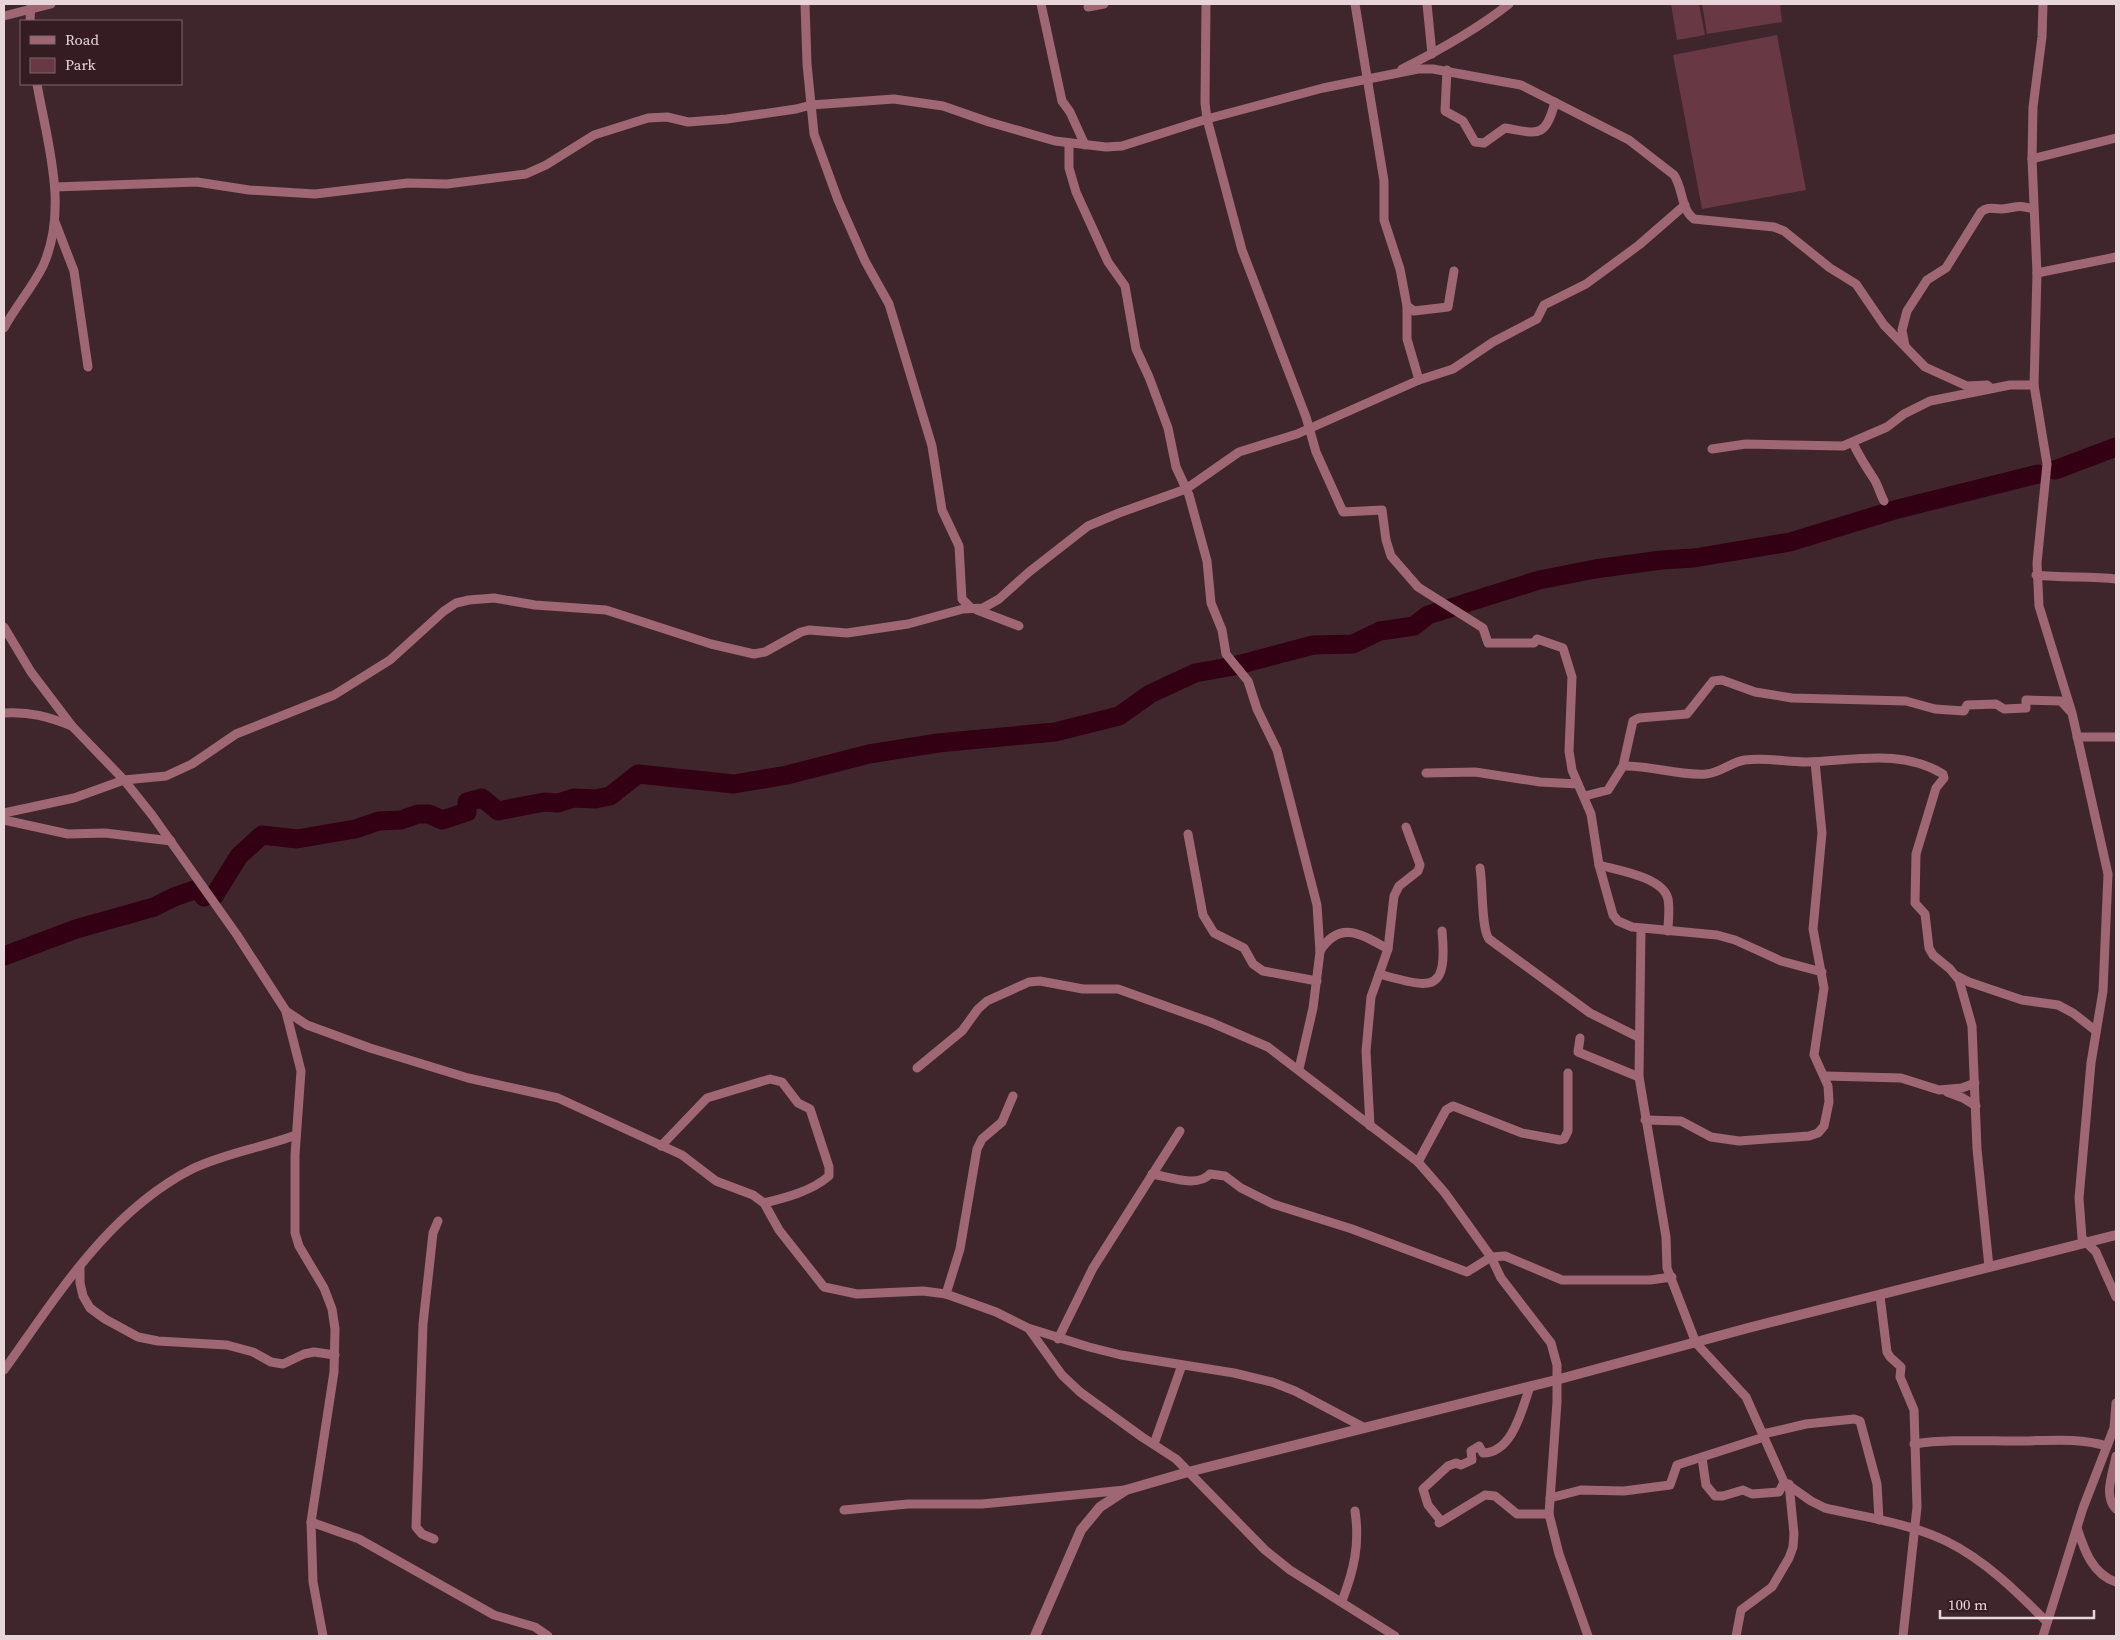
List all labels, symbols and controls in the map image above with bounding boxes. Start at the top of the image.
legend [20,20,182,85]
text: Road [65,29,99,50]
text: Park [65,54,97,75]
scale bar [1940,1588,2094,1620]
text: 100 m [1948,1594,1988,1615]

